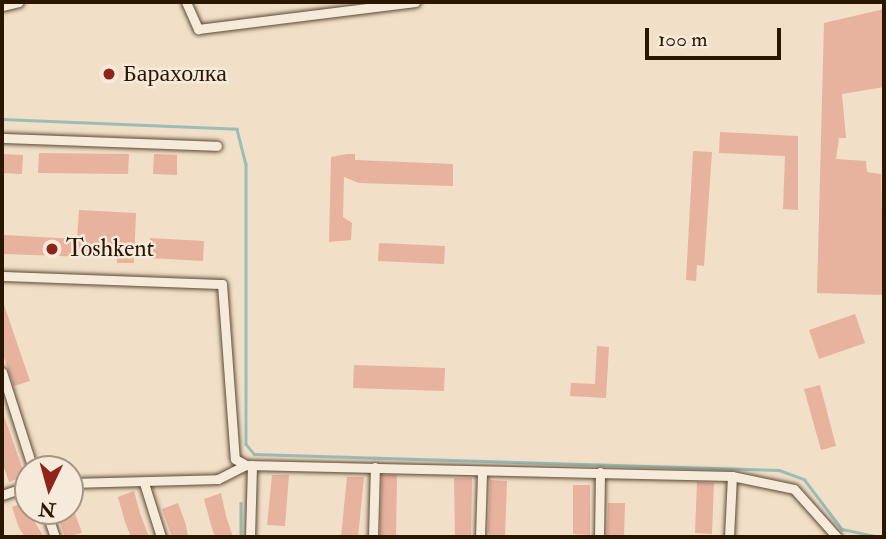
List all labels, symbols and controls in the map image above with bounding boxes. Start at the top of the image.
scale bar [648,14,784,58]
text: 100 m [658,26,708,53]
place label: Барахолка [123,60,227,88]
marker: Барахолка [101,66,117,82]
place label: Toshkent [66,235,154,263]
marker: Toshkent [44,241,60,257]
north arrow [14,455,84,525]
text: N [38,496,57,522]

